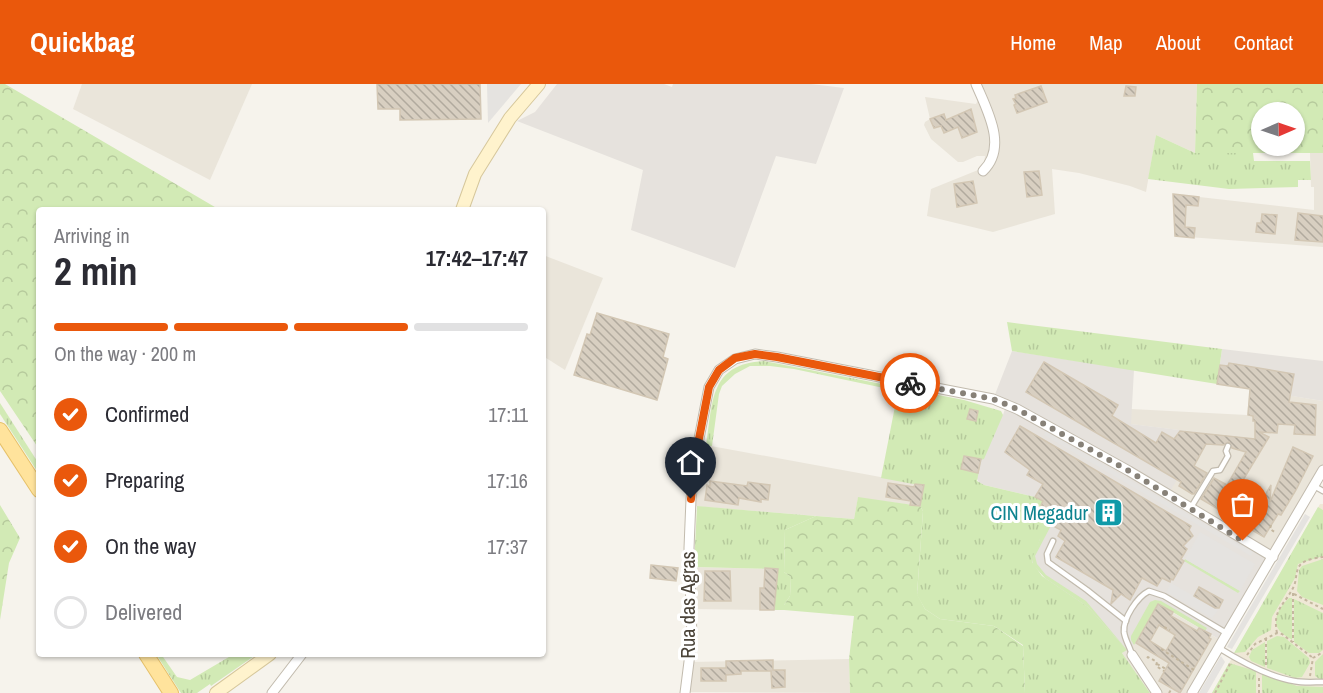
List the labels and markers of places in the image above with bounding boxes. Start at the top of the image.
pin [665,437,716,499]
pin [1217,479,1268,541]
building icon: CIN Megadur [1093,497,1125,529]
place label: CIN Megadur [990,499,1089,526]

